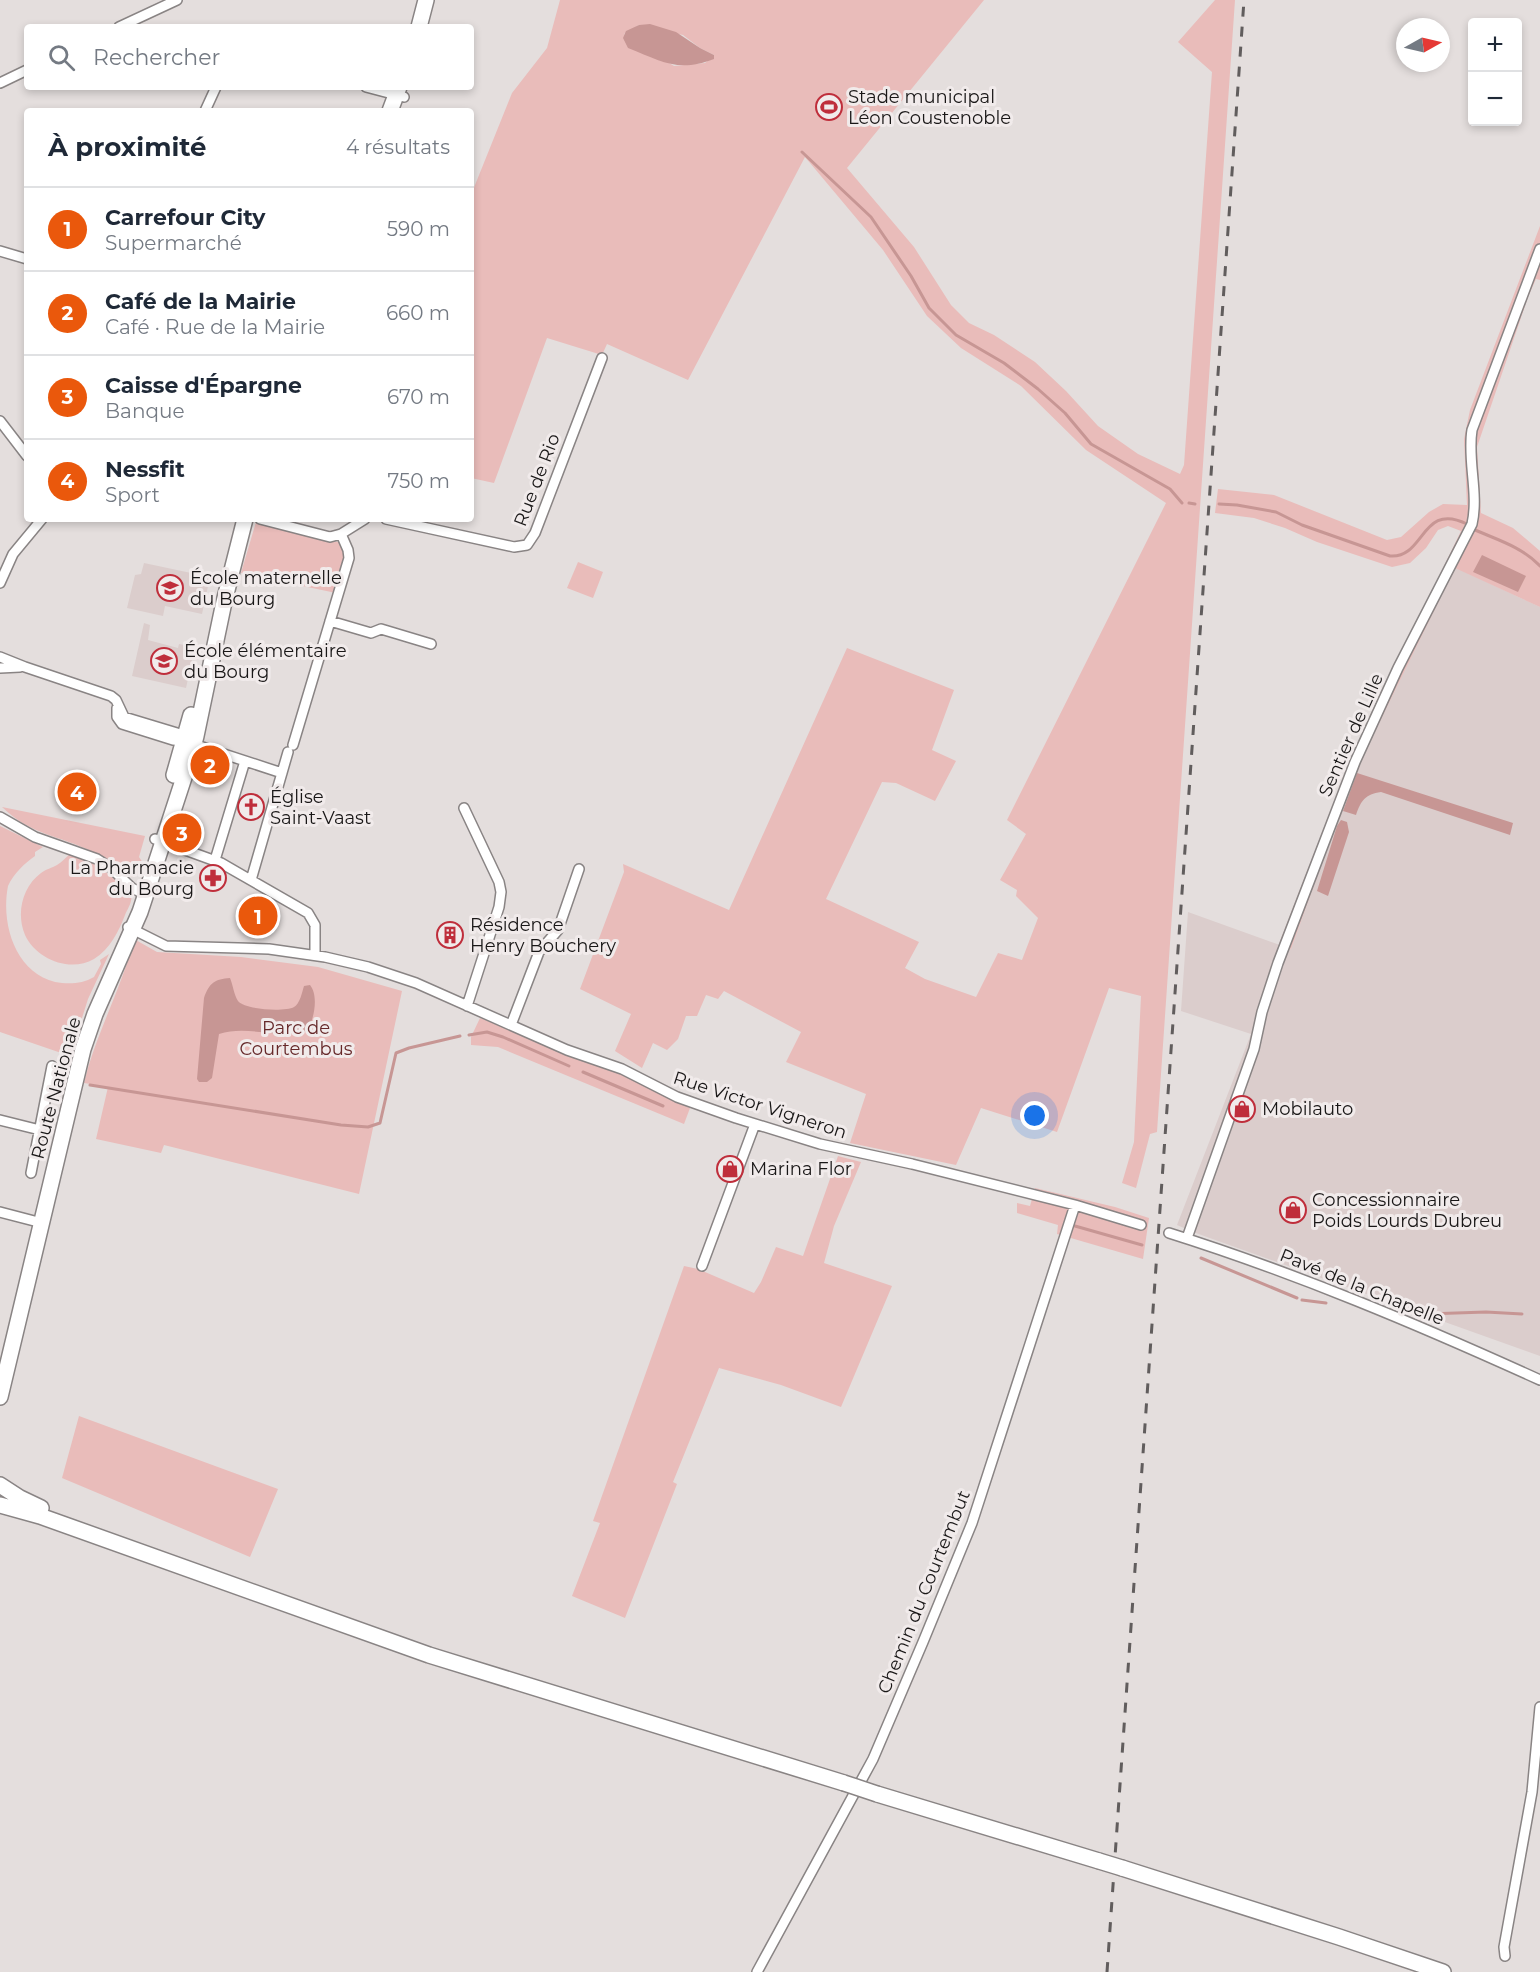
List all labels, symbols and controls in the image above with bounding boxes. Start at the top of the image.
north arrow [1396,18,1450,72]
map controls [1468,18,1522,126]
button: + [1468,18,1522,72]
search box [24,24,474,90]
icon: search [45,41,78,74]
text: Rechercher [93,44,220,71]
button: − [1468,72,1522,126]
place label: Stade municipal Léon Coustenoble [848,86,1011,129]
sports icon: Stade municipal Léon Coustenoble [814,92,844,122]
text: À proximité [48,131,207,163]
text: 4 résultats [346,135,450,159]
text: Carrefour City [105,204,265,231]
text: 1 [64,217,71,241]
text: 590 m [387,217,450,241]
text: Supermarché [105,231,242,255]
text: Café de la Mairie [105,288,296,315]
text: 2 [62,301,73,325]
text: 660 m [386,301,450,325]
text: Café · Rue de la Mairie [105,315,325,339]
text: Caisse d'Épargne [105,372,302,399]
text: 3 [62,385,73,409]
text: 670 m [387,385,450,409]
text: Banque [105,399,184,423]
street label: Rue de Rio [509,430,565,530]
text: Nessfit [105,456,185,483]
text: 4 [61,469,74,493]
text: 750 m [388,469,450,493]
text: Sport [105,483,160,507]
place label: École maternelle du Bourg [190,567,342,610]
school or university icon: École maternelle du Bourg [155,573,185,603]
place label: École élémentaire du Bourg [184,640,347,683]
school or university icon: École élémentaire du Bourg [149,646,179,676]
street label: Sentier de Lille [1314,670,1388,800]
pin: 2 [190,742,230,788]
pin: 4 [58,770,97,814]
place label: Église Saint-Vaast [270,786,371,829]
church icon: Église Saint-Vaast [236,792,266,822]
pin: 3 [162,810,201,856]
place label: La Pharmacie du Bourg [70,857,194,900]
pharmacy icon: La Pharmacie du Bourg [198,863,228,893]
pin: 1 [238,894,278,938]
place label: Résidence Henry Bouchery [470,914,616,957]
building icon: Résidence Henry Bouchery [435,920,465,950]
street label: Route Nationale [26,1014,86,1161]
park label: Parc de Courtembus [239,1017,353,1060]
street label: Rue Victor Vigneron [670,1067,850,1143]
shop icon: Mobilauto [1227,1094,1257,1124]
place label: Mobilauto [1262,1098,1353,1120]
your location [1020,1101,1049,1130]
shop icon: Marina Flor [715,1154,745,1184]
place label: Marina Flor [750,1158,852,1180]
place label: Concessionnaire Poids Lourds Dubreu [1312,1189,1502,1232]
shop icon: Concessionnaire Poids Lourds Dubreu [1278,1195,1308,1225]
street label: Pavé de la Chapelle [1277,1244,1448,1330]
street label: Chemin du Courtembut [873,1487,975,1697]

